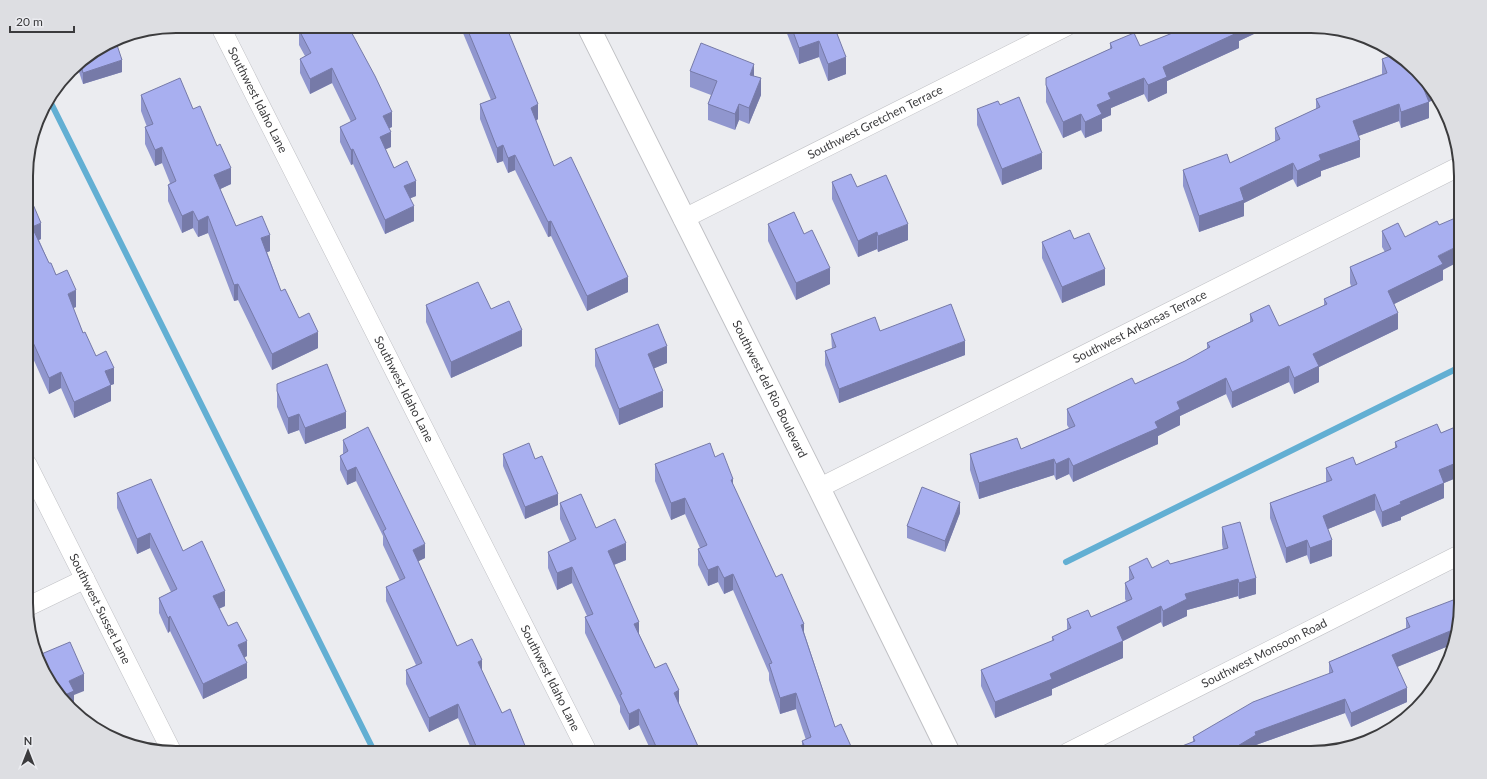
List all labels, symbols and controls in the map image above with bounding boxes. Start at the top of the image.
scale bar [10,8,74,34]
text: 20 m [16,14,43,29]
street label: Southwest Idaho Lane [225,44,291,155]
street label: Southwest Gretchen Terrace [805,82,945,162]
street label: Southwest Arkansas Terrace [1070,287,1209,366]
street label: Southwest del Rio Boulevard [729,318,811,460]
street label: Southwest Idaho Lane [371,333,437,444]
street label: Southwest Susset Lane [66,551,134,666]
street label: Southwest Monsoon Road [1199,615,1329,691]
street label: Southwest Idaho Lane [517,622,584,734]
north arrow [8,731,48,771]
text: N [24,734,32,747]

